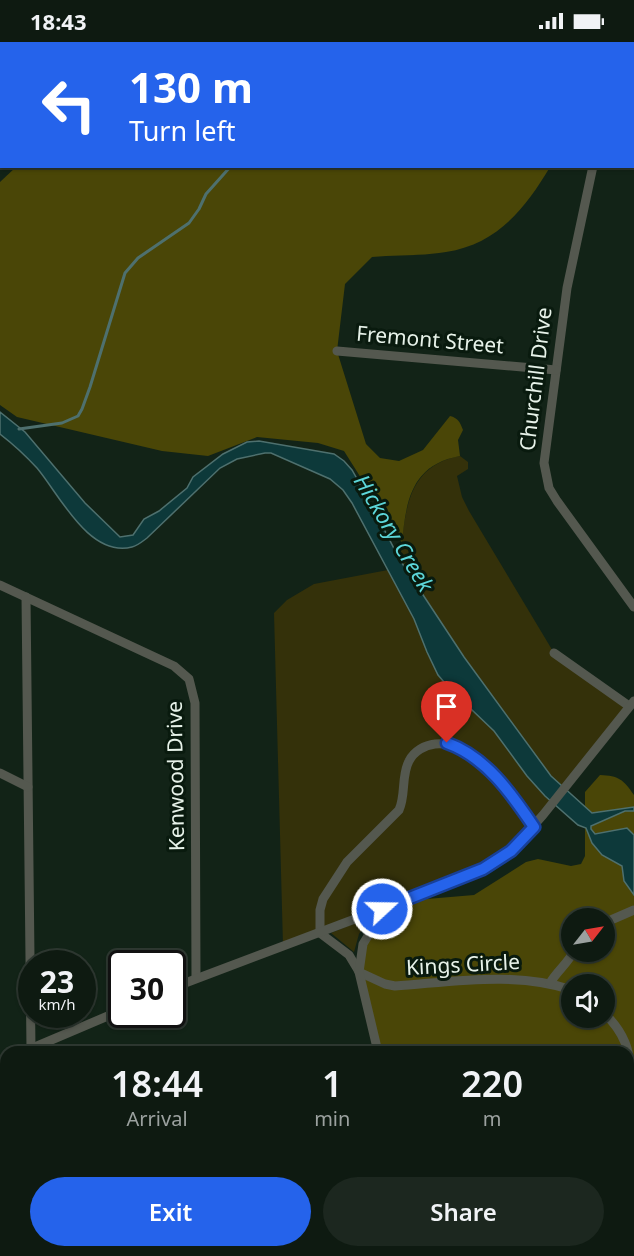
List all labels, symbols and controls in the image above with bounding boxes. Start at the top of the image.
text: 18:43 [30,6,87,36]
text: 130 m [129,58,253,115]
icon: left [30,66,108,144]
text: Turn left [129,112,235,149]
street label: Churchill Drive [512,306,558,452]
street label: Fremont Street [355,319,505,359]
water label: Hickory Creek [348,468,442,598]
pin [421,681,472,743]
icon: arrive [430,690,463,723]
street label: Kenwood Drive [160,701,190,851]
position arrow [350,877,414,941]
north arrow [561,908,615,962]
map controls [561,908,615,1028]
street label: Kings Circle [405,947,521,981]
speed limit sign: 30 [108,950,186,1028]
text: 23 [40,961,74,1002]
button: sound [561,974,615,1028]
text: km/h [39,994,75,1014]
text: 18:44 [111,1059,203,1108]
text: 1 [322,1059,343,1108]
text: 220 [461,1059,523,1108]
text: Arrival [127,1105,188,1132]
text: min [314,1105,350,1132]
text: m [483,1105,502,1132]
button: Exit [30,1177,311,1246]
button: Share [323,1177,604,1246]

